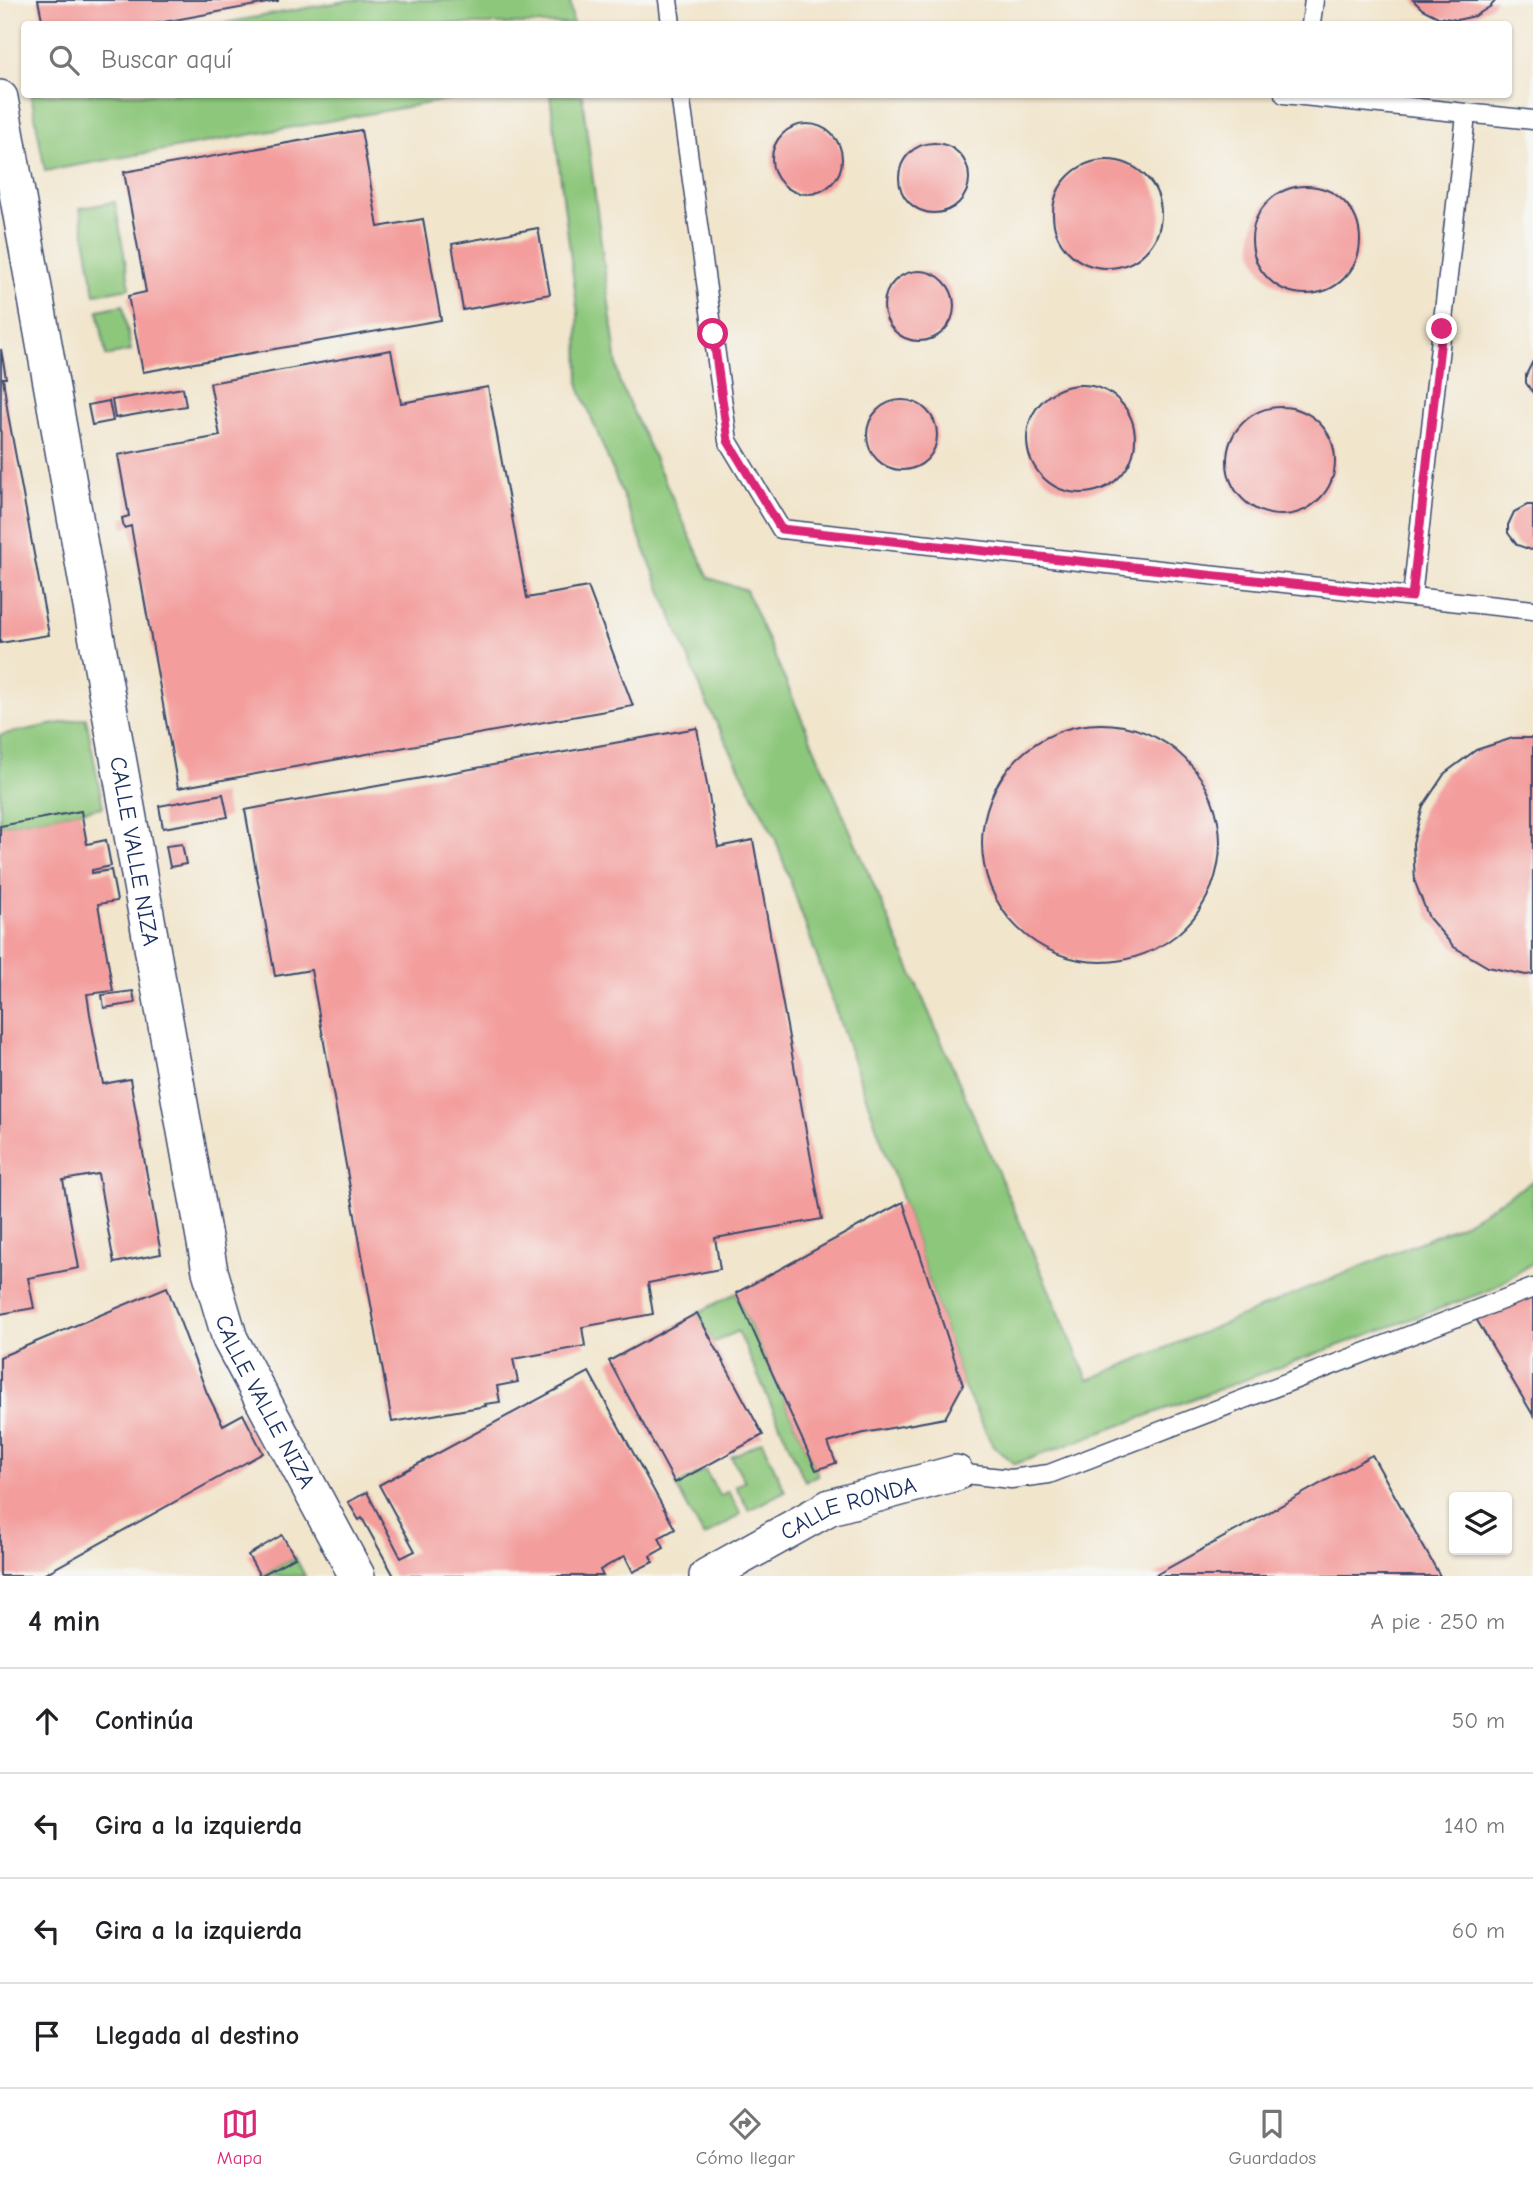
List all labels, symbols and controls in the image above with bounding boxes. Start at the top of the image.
search box [21,21,1512,98]
icon: search [45,41,83,79]
text: Buscar aquí [101,45,232,75]
route end [1426,313,1457,344]
route start [697,318,728,349]
street label: CALLE VALLE NIZA [104,754,165,948]
street label: CALLE VALLE NIZA [210,1312,321,1493]
street label: CALLE RONDA [776,1471,919,1546]
map controls [1449,1492,1512,1555]
button: layers [1449,1492,1512,1555]
text: 4 min [28,1604,100,1639]
text: A pie · 250 m [1370,1608,1505,1635]
icon: ahead [28,1702,66,1740]
text: Continúa [95,1706,194,1736]
text: 50 m [1452,1707,1505,1734]
icon: left [28,1807,66,1845]
text: Gira a la izquierda [95,1811,302,1841]
text: 140 m [1444,1812,1505,1839]
icon: left [28,1912,66,1950]
text: Gira a la izquierda [95,1916,302,1946]
text: 60 m [1452,1917,1505,1944]
icon: arrive [28,2017,66,2055]
text: Llegada al destino [95,2021,299,2051]
tab: Mapa [217,2105,262,2169]
tab: Cómo llegar [696,2105,795,2169]
tab: Guardados [1228,2105,1316,2169]

